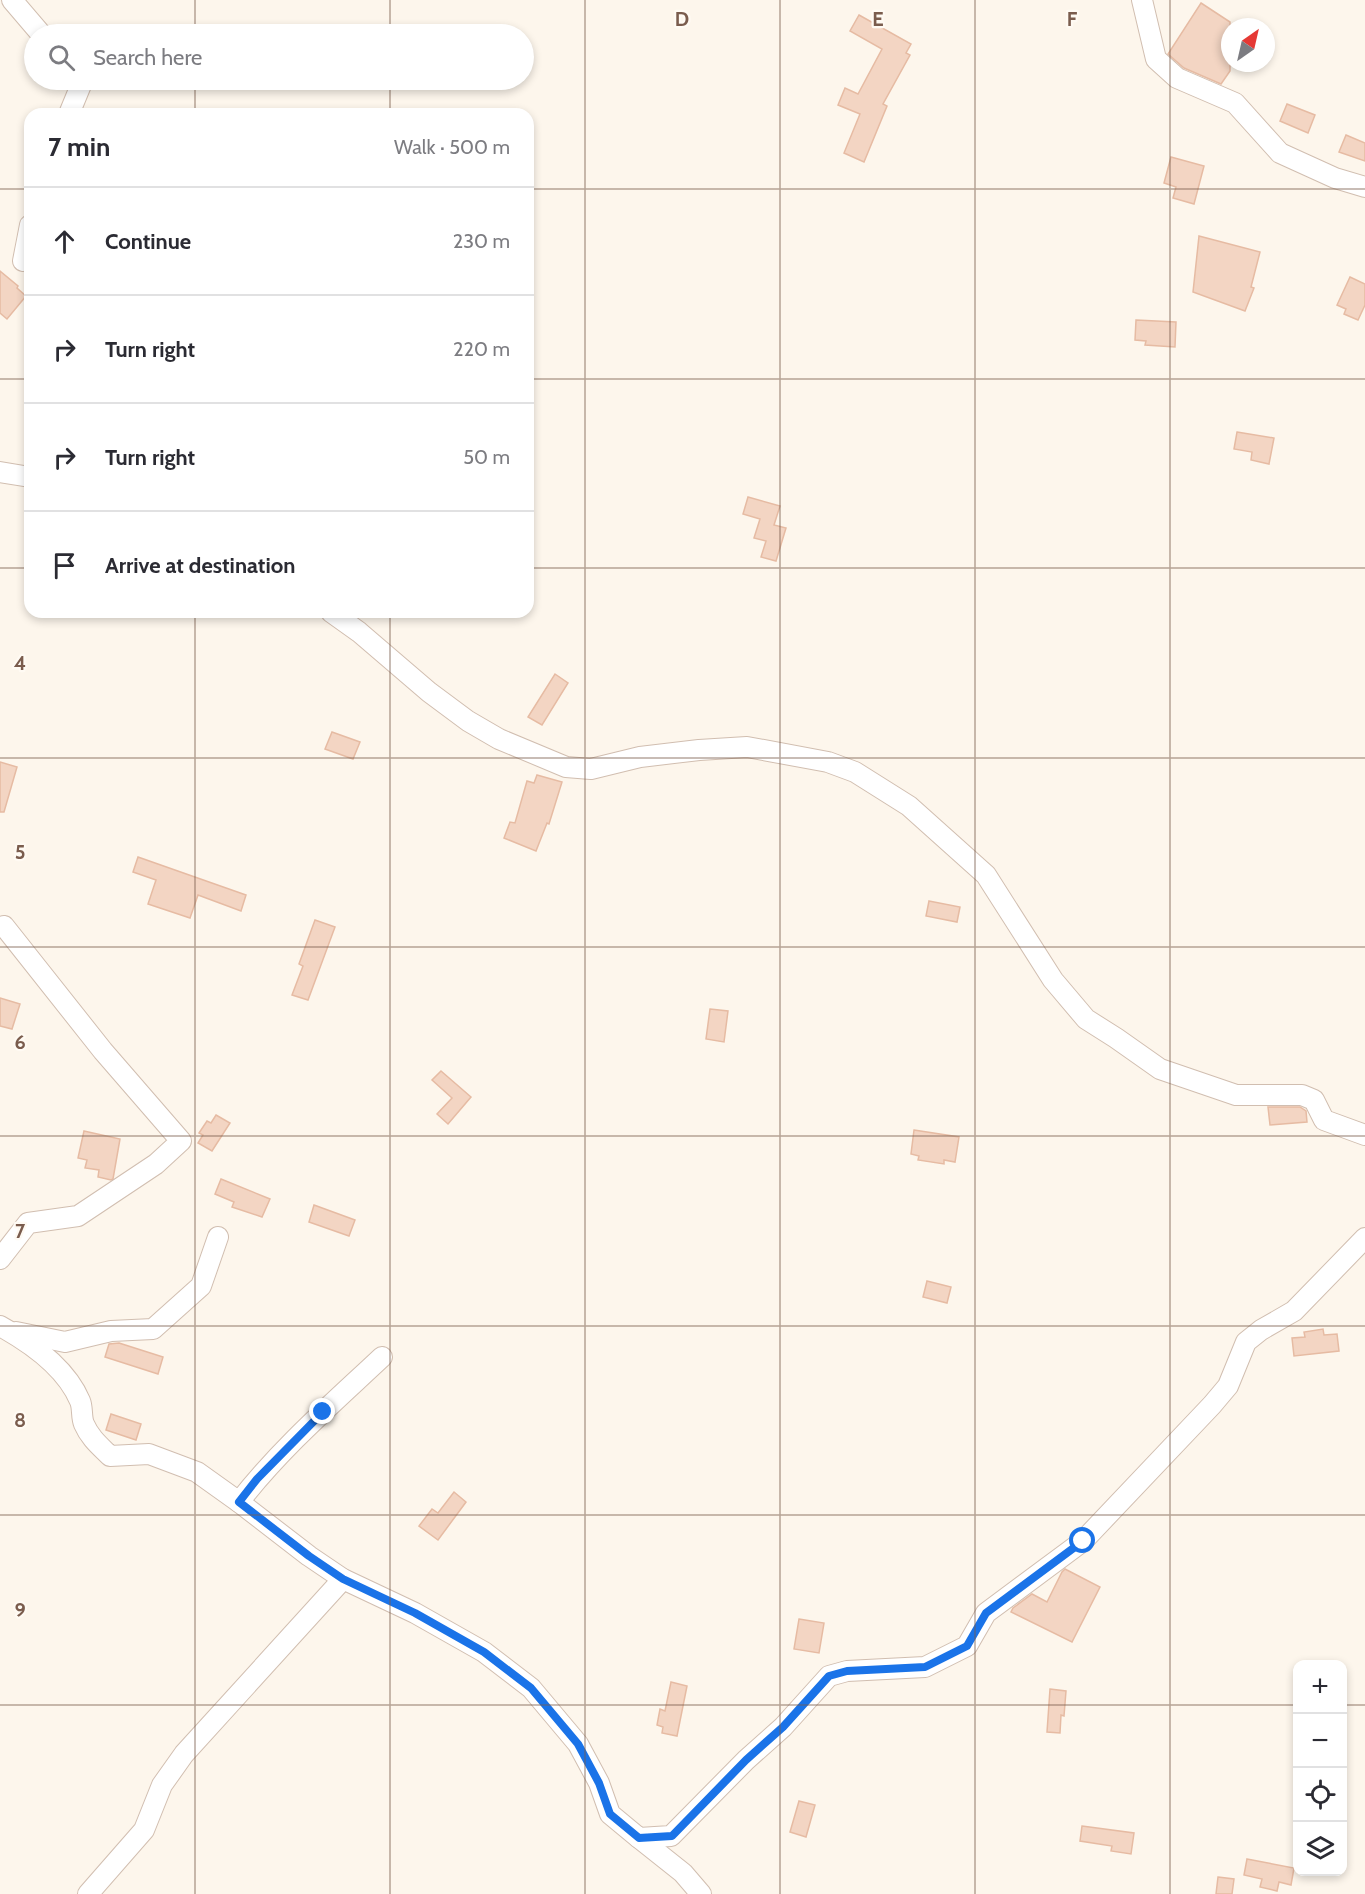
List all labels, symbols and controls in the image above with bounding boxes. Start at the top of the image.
text: D [675,7,689,31]
text: E [872,7,884,31]
text: F [1067,7,1078,31]
north arrow [1221,18,1275,72]
search box [24,24,534,90]
icon: search [45,41,78,74]
text: Search here [93,44,202,71]
text: 7 min [48,131,110,163]
text: Walk · 500 m [394,135,510,159]
icon: ahead [48,225,81,258]
text: Continue [105,228,191,255]
text: 230 m [453,229,510,253]
icon: right [48,333,81,366]
text: Turn right [105,336,195,363]
text: 220 m [453,337,510,361]
icon: right [48,441,81,474]
text: Turn right [105,444,195,471]
text: 50 m [463,445,510,469]
icon: arrive [48,549,81,582]
text: Arrive at destination [105,552,295,579]
text: 4 [14,651,26,675]
text: 5 [15,840,25,864]
text: 6 [14,1030,26,1054]
text: 7 [15,1219,26,1243]
route end [309,1398,335,1424]
text: 8 [14,1408,26,1432]
route start [1069,1527,1095,1553]
text: 9 [14,1598,26,1622]
map controls [1293,1660,1347,1876]
button: + [1293,1660,1347,1714]
button: − [1293,1714,1347,1768]
button: locate [1293,1768,1347,1822]
button: layers [1293,1822,1347,1876]

